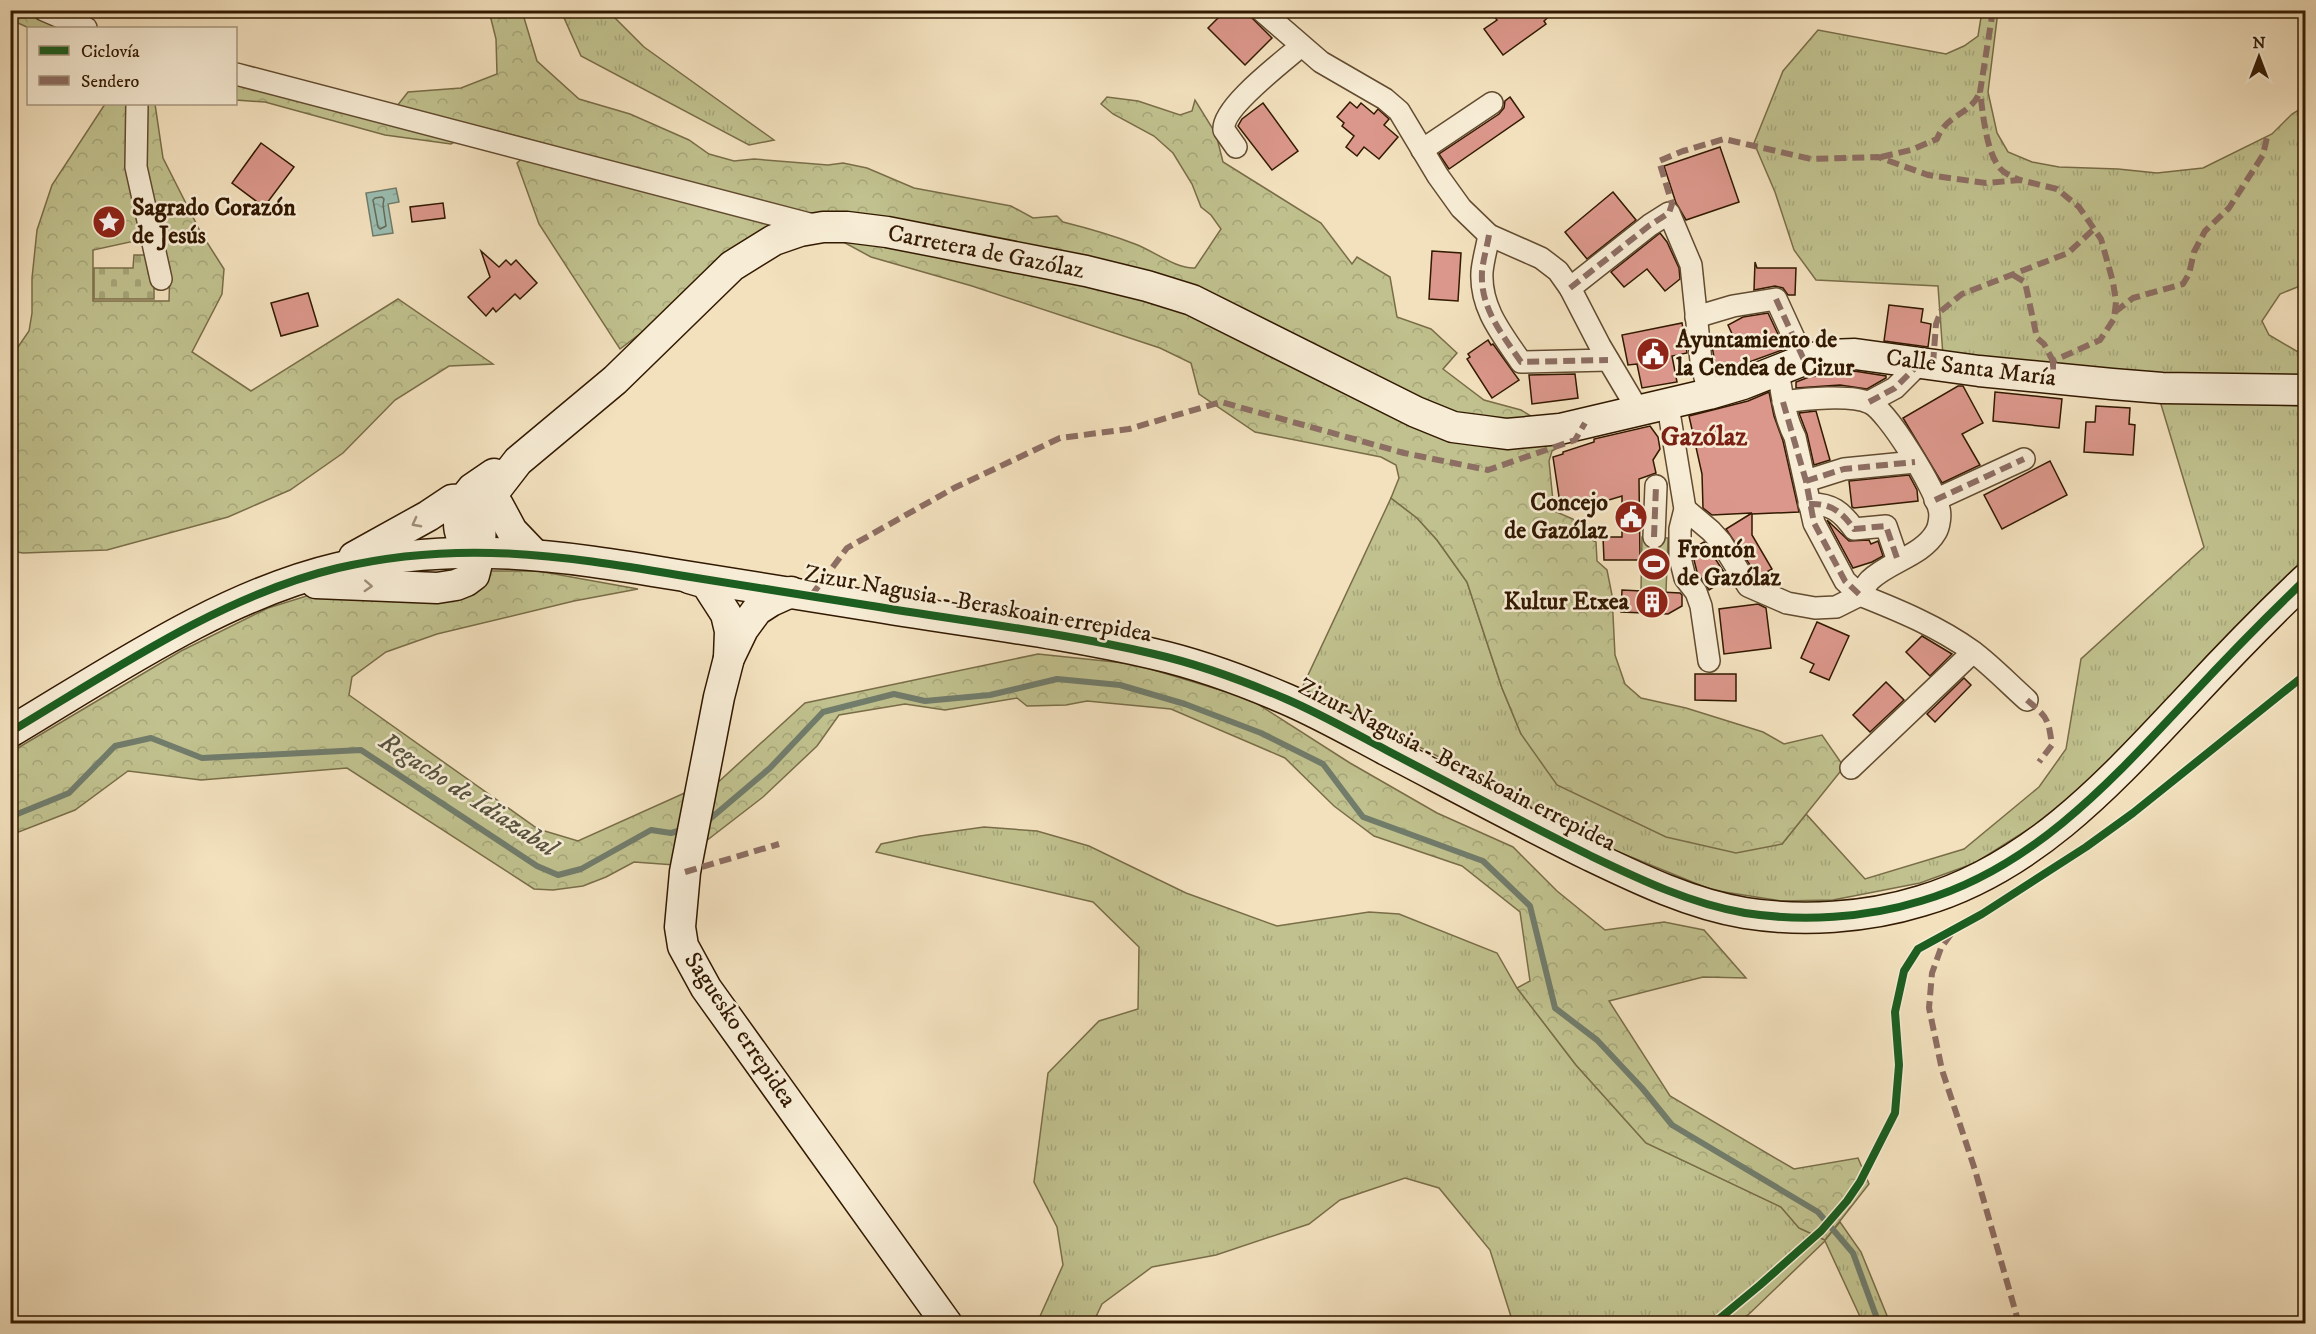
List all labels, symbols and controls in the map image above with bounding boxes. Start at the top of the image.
legend [27,27,237,105]
north arrow [2229,27,2289,87]
text: N [2252,33,2266,53]
text: Ciclovía [81,41,140,63]
text: Sendero [81,71,139,93]
place label: Sagrado Corazón de Jesús [132,193,296,251]
place icon: Sagrado Corazón de Jesús [91,204,127,240]
street label: Carretera de Gazólaz [885,218,1087,286]
place label: Ayuntamiento de la Cendea de Cizur [1675,325,1855,383]
public building icon: Ayuntamiento de la Cendea de Cizur [1635,336,1671,372]
street label: Calle Santa María [1884,343,2059,393]
district label: Gazólaz [1661,420,1747,454]
place label: Concejo de Gazólaz [1504,488,1609,546]
public building icon: Concejo de Gazólaz [1613,499,1649,535]
one-way arrow [412,516,422,527]
place label: Frontón de Gazólaz [1677,535,1781,593]
sports icon: Frontón de Gazólaz [1636,546,1672,582]
street label: Zizur Nagusia - Beraskoain errepidea [802,559,1155,650]
one-way arrow [363,580,372,593]
building icon: Kultur Etxea [1634,584,1670,620]
place label: Kultur Etxea [1504,587,1630,617]
street label: Zizur Nagusia - Beraskoain errepidea [1293,672,1622,859]
water label: Regacho de Idiazabal [372,725,566,867]
street label: Saguesko errepidea [677,947,803,1114]

